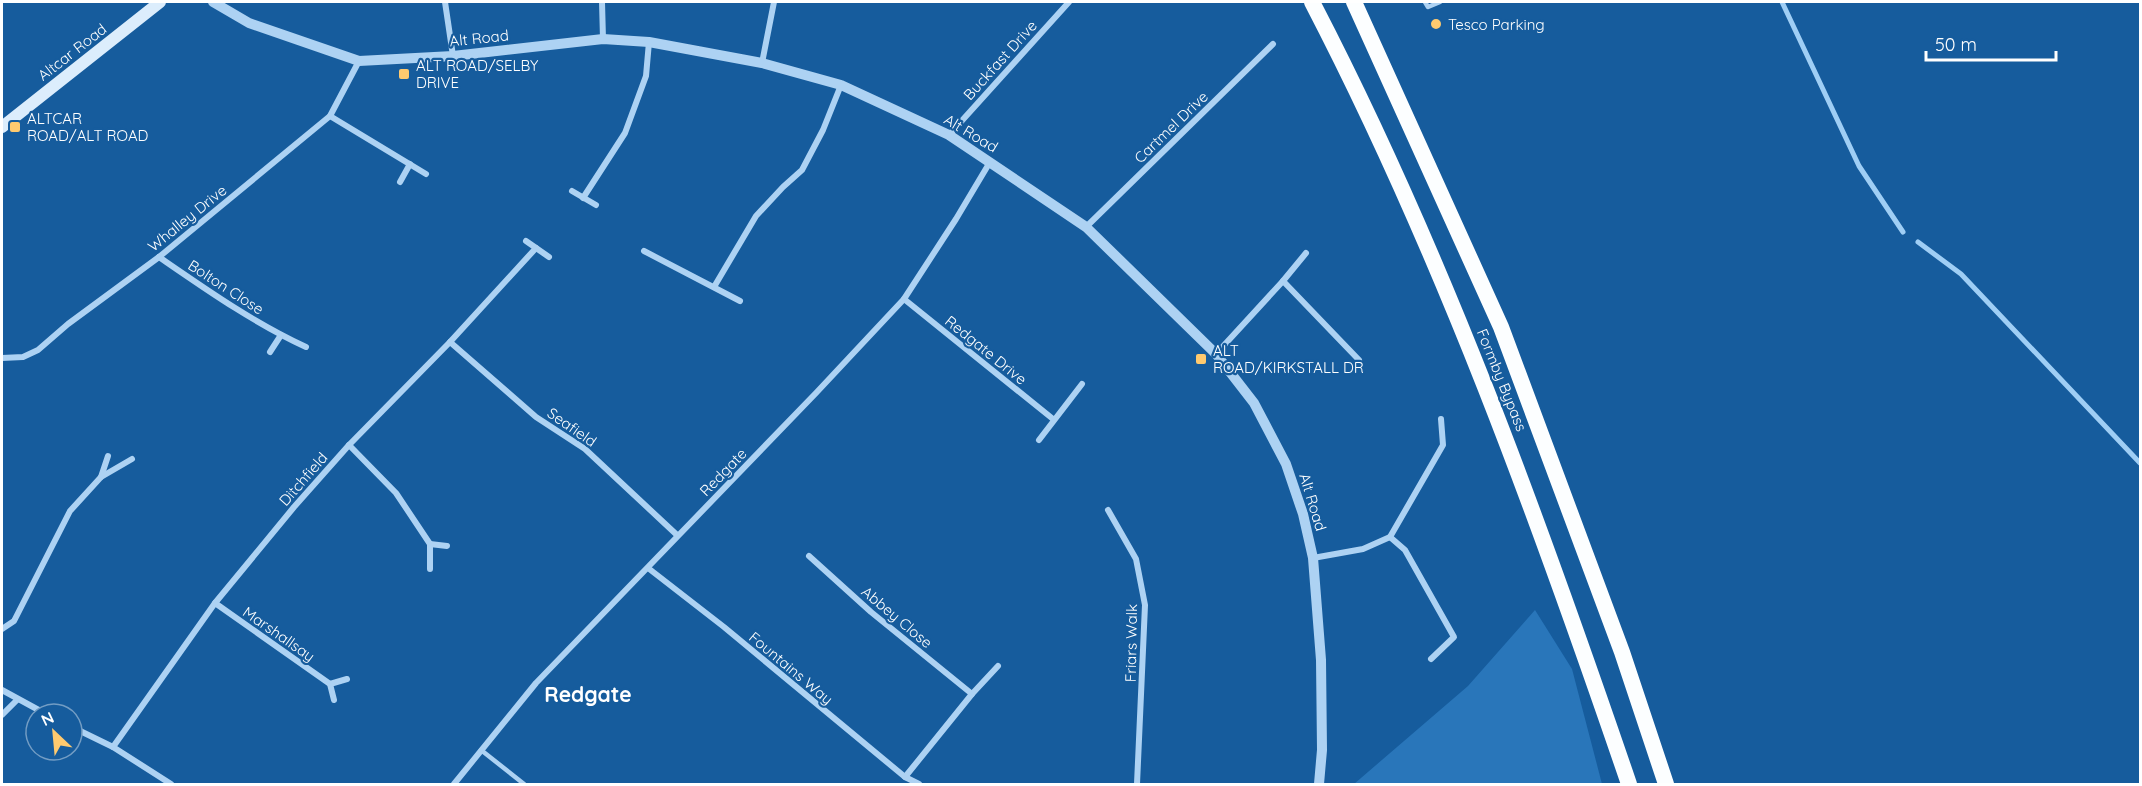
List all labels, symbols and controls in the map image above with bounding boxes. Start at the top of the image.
place label: Tesco Parking [1448,15,1545,34]
street label: Buckfast Drive [959,16,1041,104]
marker: Tesco Parking [1429,17,1443,31]
street label: Altcar Road [34,19,110,85]
scale bar [1926,24,2056,62]
street label: Alt Road [448,25,510,51]
text: 50 m [1935,33,1977,56]
place label: ALT ROAD/SELBY DRIVE [416,56,539,92]
marker: ALT ROAD/SELBY DRIVE [397,67,411,81]
street label: Cartmel Drive [1130,87,1212,167]
place label: ALTCAR ROAD/ALT ROAD [27,109,149,145]
street label: Alt Road [941,110,1001,156]
marker: ALTCAR ROAD/ALT ROAD [8,120,22,134]
street label: Whalley Drive [144,180,230,256]
street label: Bolton Close [184,255,268,319]
street label: Redgate Drive [941,311,1031,389]
street label: Formby Bypass [1473,326,1531,434]
place label: ALT ROAD/KIRKSTALL DR [1213,341,1364,377]
marker: ALT ROAD/KIRKSTALL DR [1194,352,1208,366]
street label: Seafield [544,403,600,451]
street label: Redgate [696,444,750,500]
street label: Ditchfield [275,448,331,510]
street label: Alt Road [1295,471,1331,533]
street label: Abbey Close [858,582,936,652]
street label: Marshallsay [239,602,319,666]
street label: Friars Walk [1121,604,1141,682]
street label: Fountains Way [745,627,837,709]
district label: Redgate [544,681,632,707]
north arrow [24,702,84,762]
text: N [38,707,57,730]

